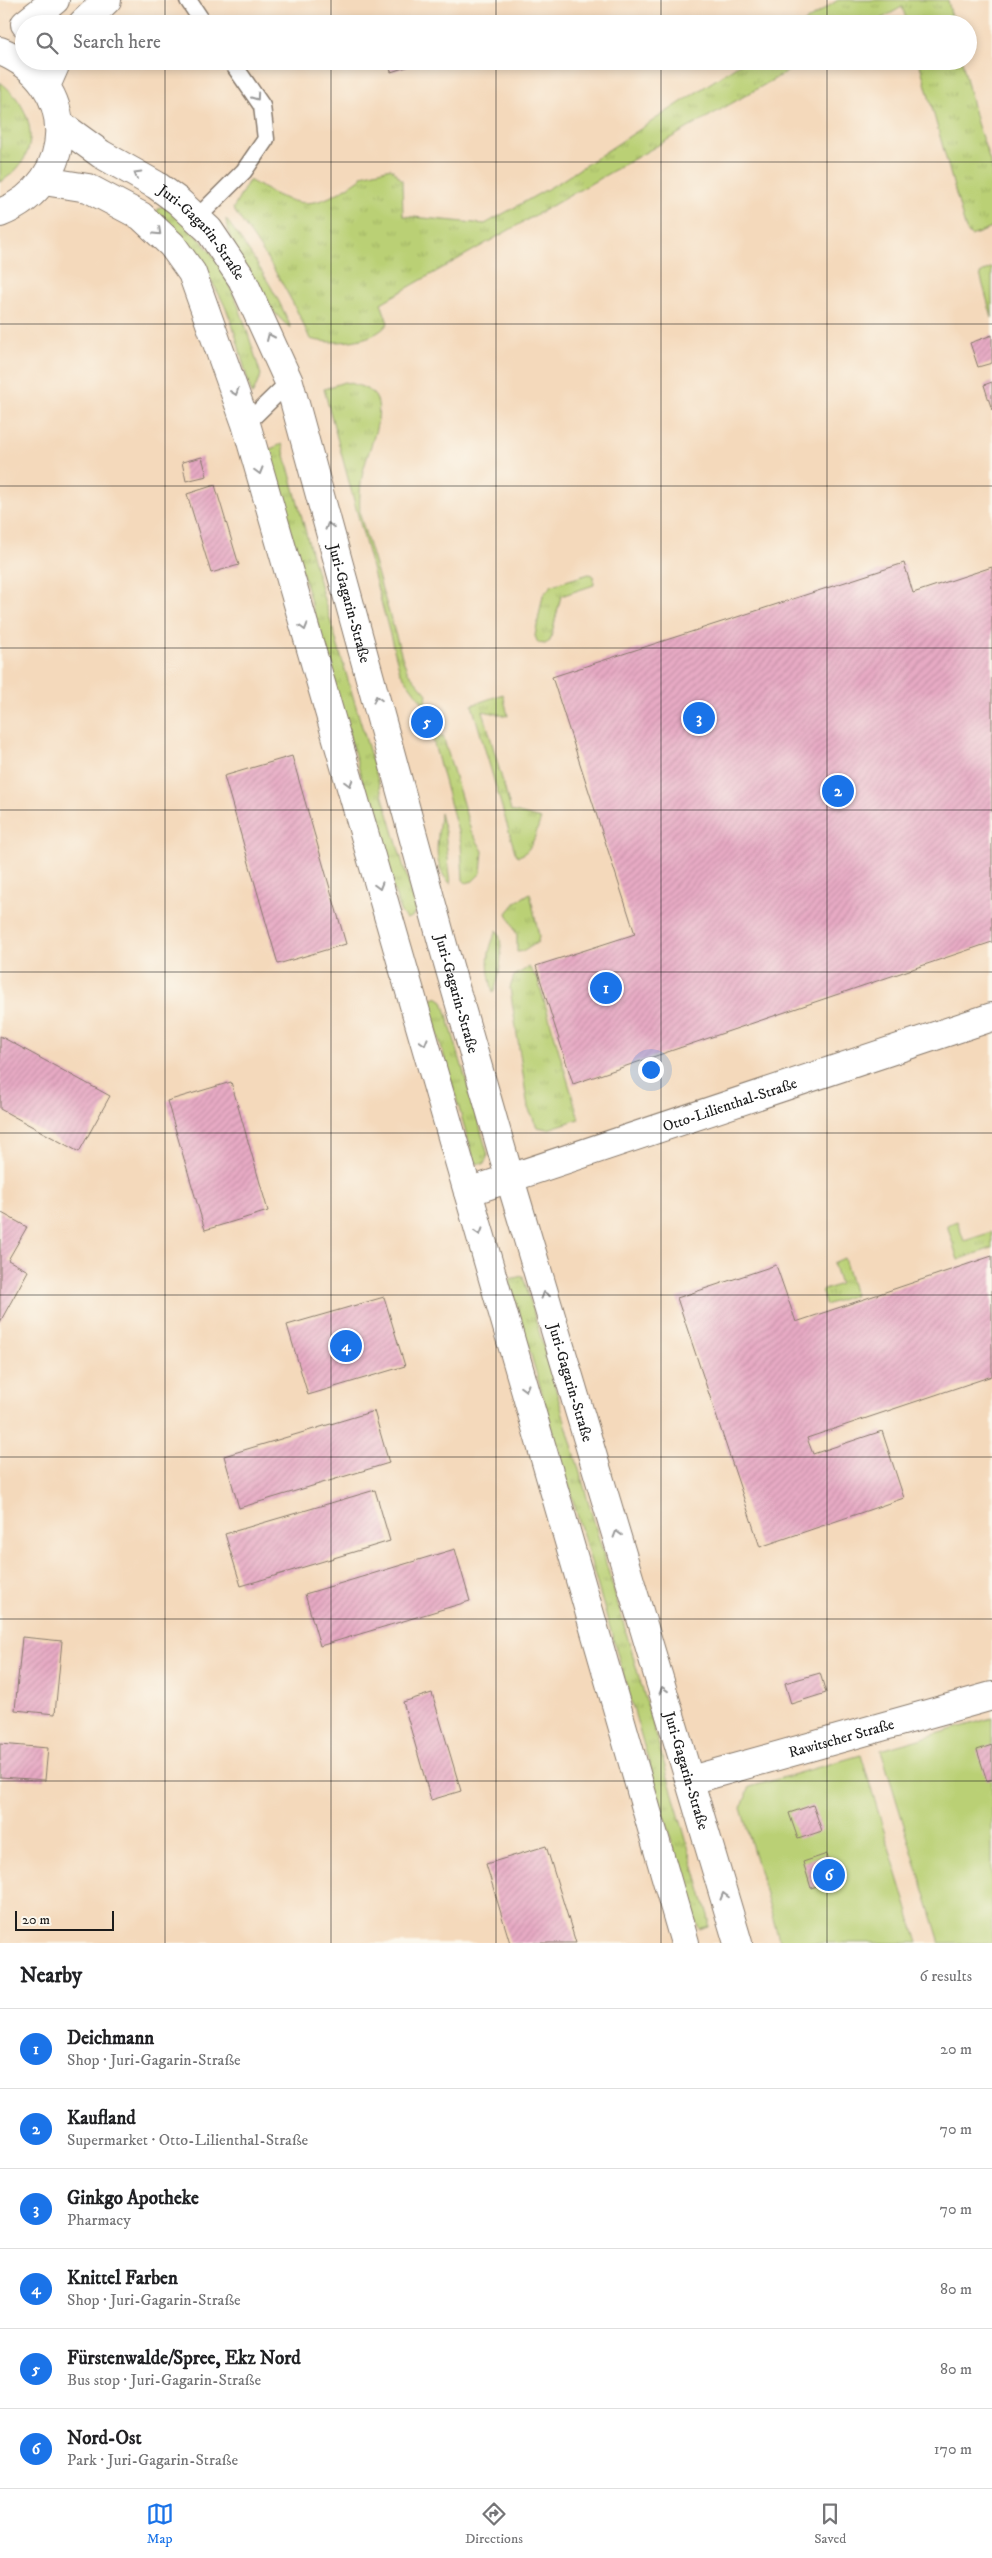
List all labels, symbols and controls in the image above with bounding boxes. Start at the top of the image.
search box [15,15,977,70]
icon: search [33,29,61,57]
text: Search here [73,31,161,54]
one-way arrow [250,92,259,101]
one-way arrow [134,171,143,181]
street label: Juri-Gagarin-Straße [153,179,249,283]
one-way arrow [153,226,162,235]
one-way arrow [265,333,276,342]
one-way arrow [229,387,239,396]
one-way arrow [254,466,264,474]
one-way arrow [324,522,335,530]
street label: Juri-Gagarin-Straße [324,540,375,665]
one-way arrow [299,622,309,631]
one-way arrow [372,695,383,704]
pin: 3 [683,699,715,737]
pin: 5 [411,703,443,741]
pin: 2 [822,772,854,810]
one-way arrow [344,779,354,787]
one-way arrow [373,882,383,890]
street label: Juri-Gagarin-Straße [430,931,483,1055]
pin: 1 [590,969,622,1007]
one-way arrow [419,1038,429,1046]
your location [638,1057,664,1083]
street label: Otto-Lilienthal-Straße [660,1073,799,1136]
one-way arrow [474,1227,484,1236]
one-way arrow [540,1291,550,1300]
street label: Juri-Gagarin-Straße [544,1319,597,1444]
pin: 4 [330,1327,362,1365]
one-way arrow [519,1383,529,1391]
one-way arrow [612,1531,622,1539]
one-way arrow [659,1686,669,1695]
street label: Juri-Gagarin-Straße [659,1707,713,1832]
street label: Rawitscher Straße [786,1714,896,1762]
pin: 6 [813,1856,845,1894]
one-way arrow [720,1893,730,1901]
scale bar [15,1908,114,1931]
text: 20 m [22,1911,50,1929]
text: Nearby [20,1963,82,1989]
text: 6 results [919,1966,972,1986]
text: Deichmann [67,2027,154,2050]
text: 1 [33,2039,39,2059]
text: 20 m [940,2039,972,2059]
text: Shop · Juri-Gagarin-Straße [67,2050,241,2070]
text: Kaufland [67,2107,136,2130]
text: 2 [32,2119,40,2139]
text: 70 m [940,2119,972,2139]
text: Supermarket · Otto-Lilienthal-Straße [67,2130,308,2150]
text: Ginkgo Apotheke [67,2187,199,2210]
text: 3 [33,2199,39,2219]
text: 70 m [940,2199,972,2219]
text: Pharmacy [67,2210,131,2230]
text: Knittel Farben [67,2267,178,2290]
text: 4 [31,2279,41,2299]
text: 80 m [940,2279,972,2299]
text: Shop · Juri-Gagarin-Straße [67,2290,241,2310]
text: Fürstenwalde/Spree, Ekz Nord [67,2347,301,2370]
text: 5 [32,2359,40,2379]
text: 80 m [940,2359,972,2379]
text: Bus stop · Juri-Gagarin-Straße [67,2370,261,2390]
text: Nord-Ost [67,2427,141,2450]
text: 6 [32,2439,40,2459]
text: 170 m [934,2439,972,2459]
text: Park · Juri-Gagarin-Straße [67,2450,238,2470]
tab: Map [146,2500,174,2548]
tab: Directions [465,2500,523,2548]
tab: Saved [814,2500,846,2548]

